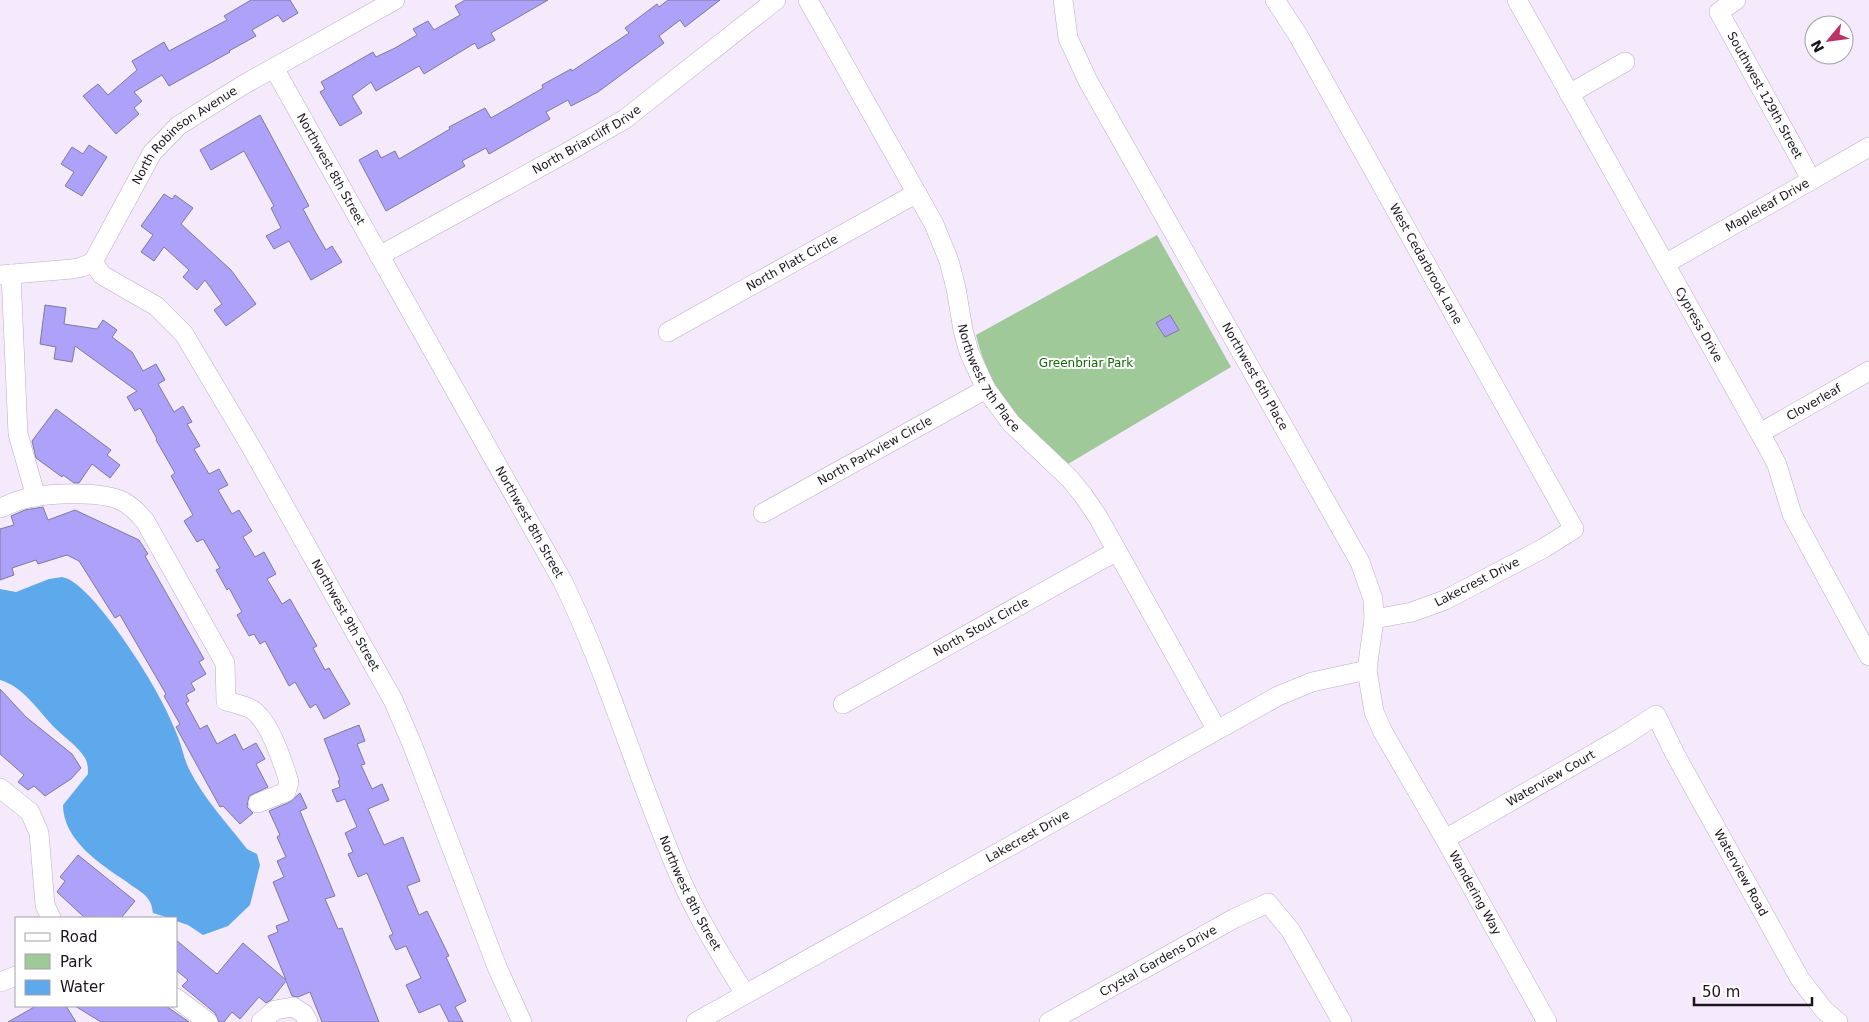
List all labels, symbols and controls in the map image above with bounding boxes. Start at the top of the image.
north arrow [1804,15,1854,65]
street label: Southwest 129th Street [1724,30,1806,161]
text: N [1808,37,1827,55]
street label: North Robinson Avenue [129,84,240,187]
street label: North Briarcliff Drive [530,102,644,177]
street label: Northwest 8th Street [294,111,368,228]
street label: Mapleleaf Drive [1723,176,1812,235]
street label: West Cedarbrook Lane [1387,201,1465,327]
street label: North Platt Circle [744,232,840,294]
street label: Cypress Drive [1672,285,1725,364]
street label: Northwest 6th Place [1219,320,1291,433]
street label: Northwest 7th Place [955,323,1023,435]
park label: Greenbriar Park [1039,356,1133,370]
street label: Cloverleaf [1784,381,1844,423]
street label: North Parkview Circle [815,413,934,488]
street label: Northwest 8th Street [492,464,566,581]
street label: Lakecrest Drive [1432,555,1522,609]
street label: Northwest 9th Street [309,557,383,674]
street label: North Stout Circle [931,595,1031,659]
street label: Waterview Court [1504,747,1598,809]
street label: Lakecrest Drive [983,807,1072,865]
street label: Waterview Road [1711,827,1771,919]
street label: Northwest 8th Street [656,834,724,953]
street label: Wandering Way [1446,848,1504,937]
legend [15,917,178,1007]
street label: Crystal Gardens Drive [1097,923,1219,999]
text: Road [60,928,98,946]
text: Park [60,953,93,971]
scale bar [1694,974,1812,1006]
text: Water [60,978,105,996]
text: 50 m [1702,983,1740,1001]

